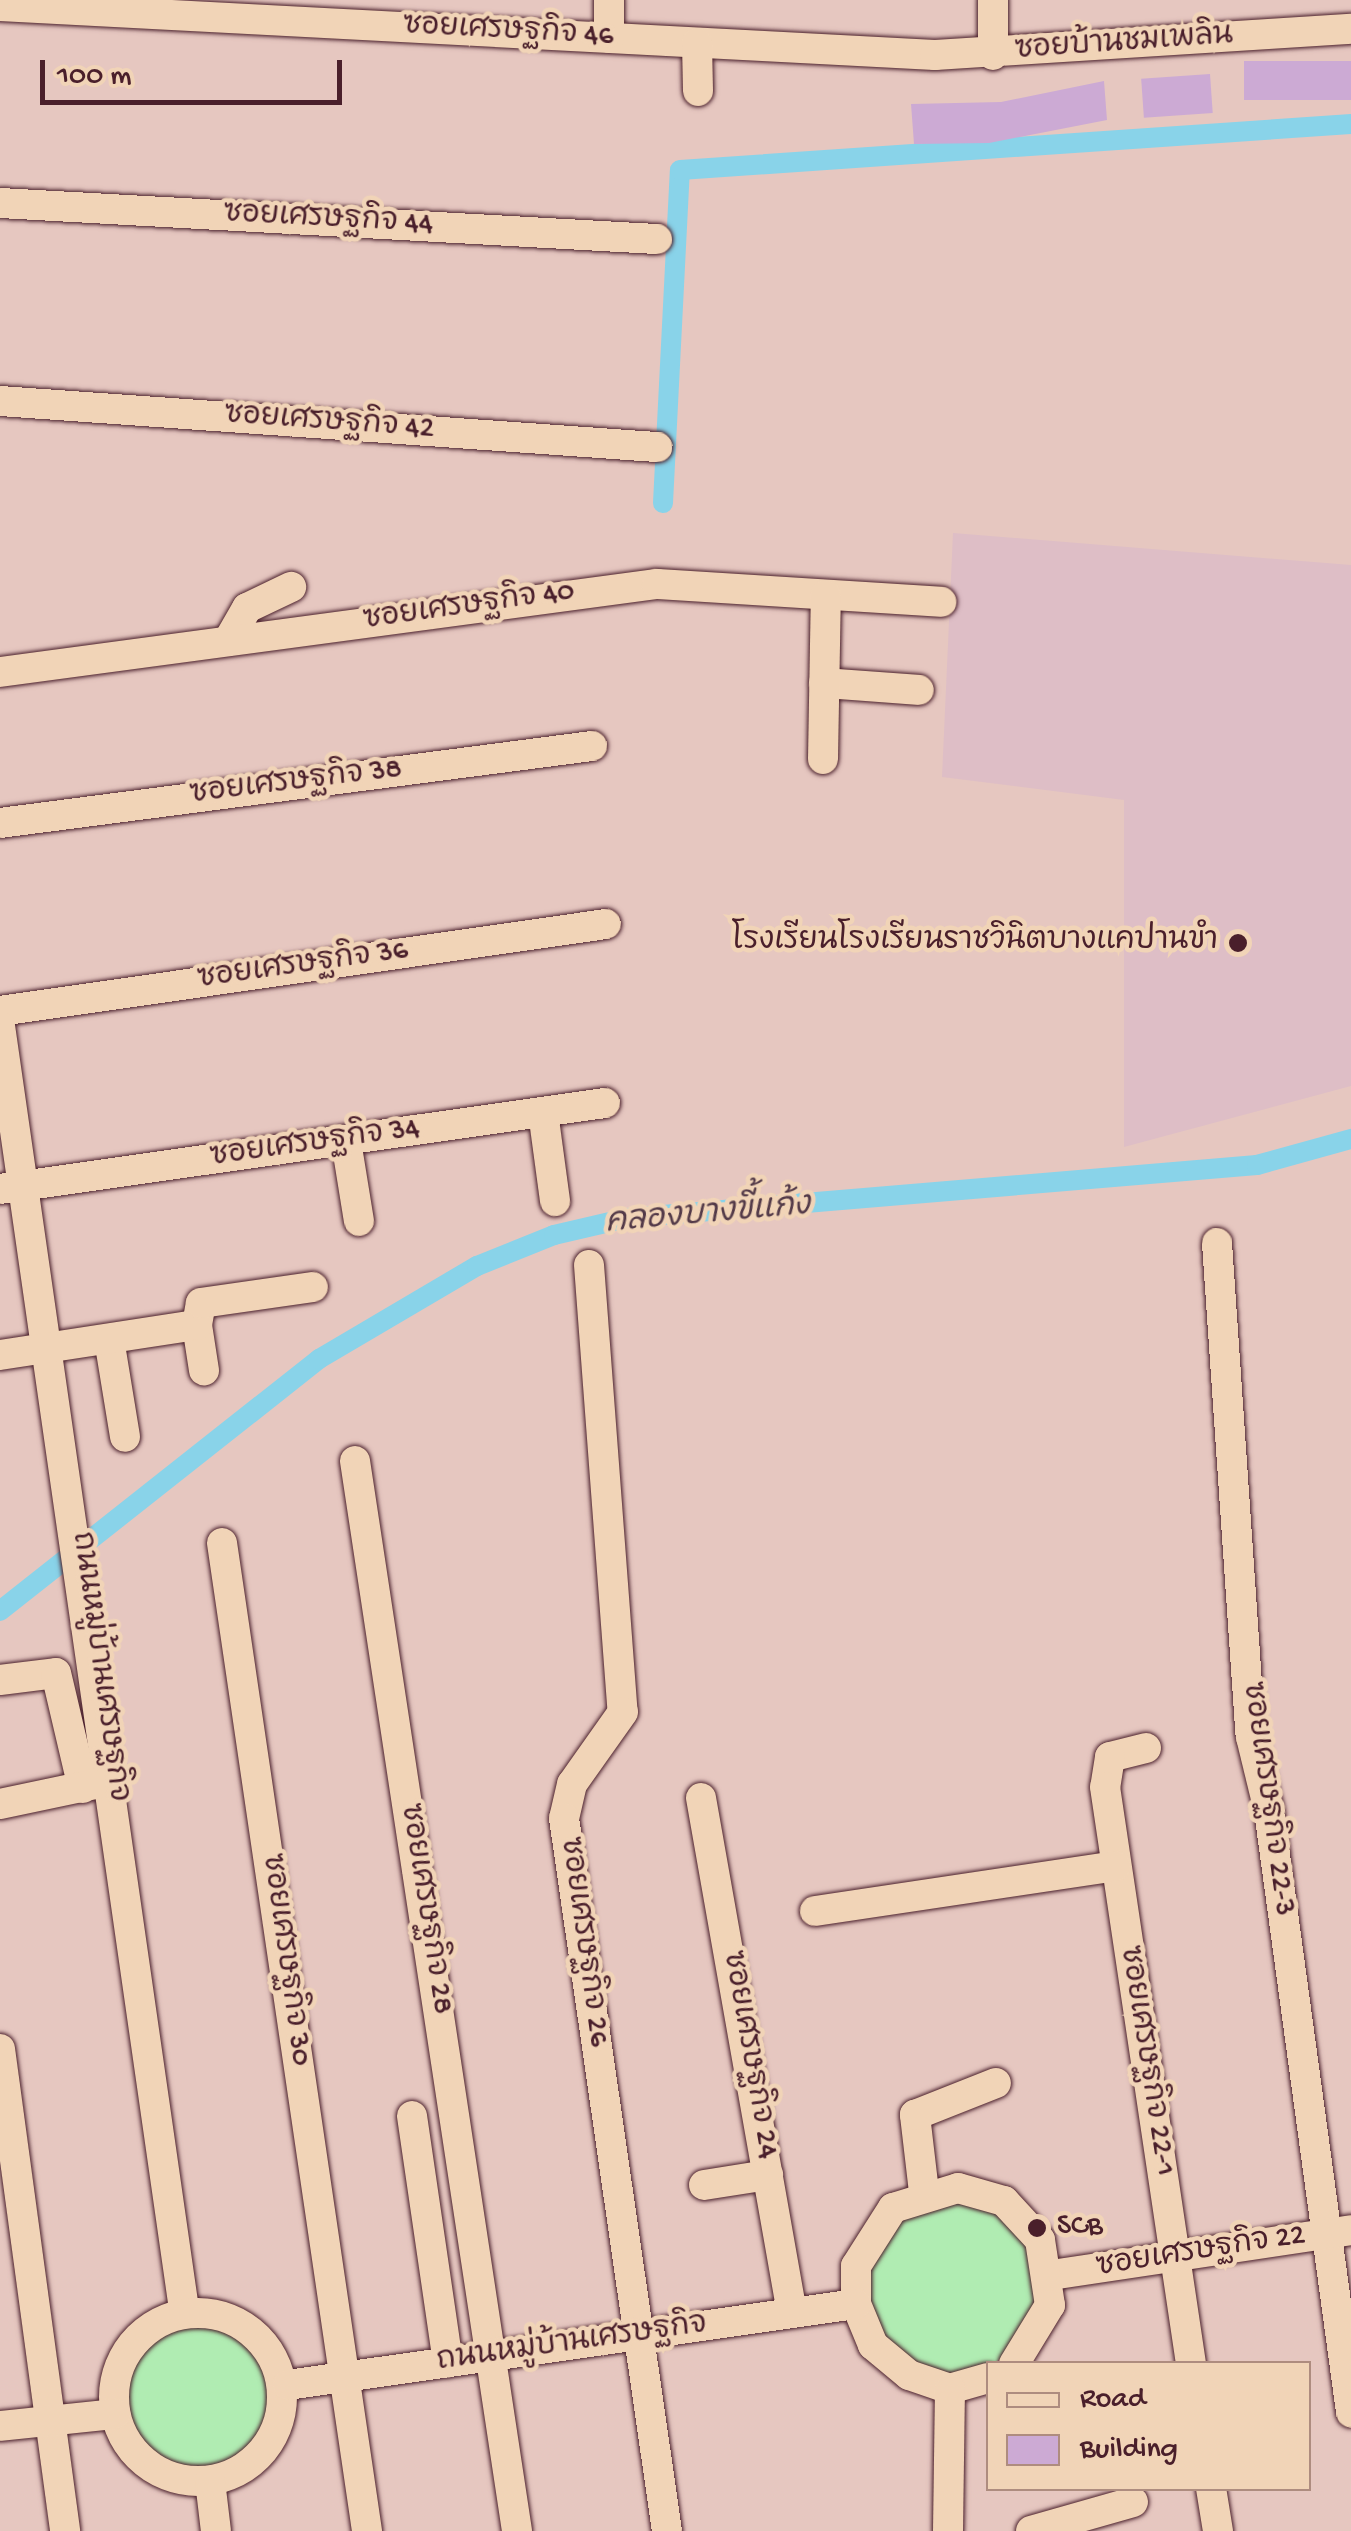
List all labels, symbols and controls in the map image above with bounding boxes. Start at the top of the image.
street label: ซอยเศรษฐกิจ 46 [402,10,614,56]
street label: ซอยบ้านชมเพลิน [1014,19,1234,71]
scale bar [45,40,348,102]
text: 100 m [57,60,132,95]
street label: ซอยเศรษฐกิจ 44 [222,198,434,244]
street label: ซอยเศรษฐกิจ 42 [223,399,435,449]
street label: ซอยเศรษฐกิจ 40 [361,575,577,641]
street label: ซอยเศรษฐกิจ 38 [188,753,404,815]
place label: โรงเรียนโรงเรียนราชวินิตบางแคปานขำ [732,925,1218,961]
marker: โรงเรียนโรงเรียนราชวินิตบางแคปานขำ [1227,932,1249,954]
street label: ซอยเศรษฐกิจ 36 [195,934,411,1000]
street label: ซอยเศรษฐกิจ 34 [208,1112,422,1178]
water label: คลองบางขี้แก้ง [604,1188,812,1244]
street label: ถนนหมู่บ้านเศรษฐกิจ [61,1530,135,1804]
street label: ซอยเศรษฐกิจ 22-3 [1232,1680,1300,1918]
street label: ซอยเศรษฐกิจ 28 [390,1801,458,2017]
street label: ซอยเศรษฐกิจ 26 [549,1835,615,2049]
street label: ซอยเศรษฐกิจ 30 [251,1852,317,2068]
street label: ซอยเศรษฐกิจ 22-1 [1109,1943,1181,2179]
street label: ซอยเศรษฐกิจ 24 [712,1948,784,2162]
place label: SCB [1057,2210,1103,2246]
marker: SCB [1026,2217,1048,2239]
street label: ซอยเศรษฐกิจ 22 [1094,2219,1308,2287]
street label: ถนนหมู่บ้านเศรษฐกิจ [435,2308,709,2382]
legend [986,2361,1311,2491]
text: Road [1080,2383,1146,2418]
text: Building [1080,2433,1178,2468]

